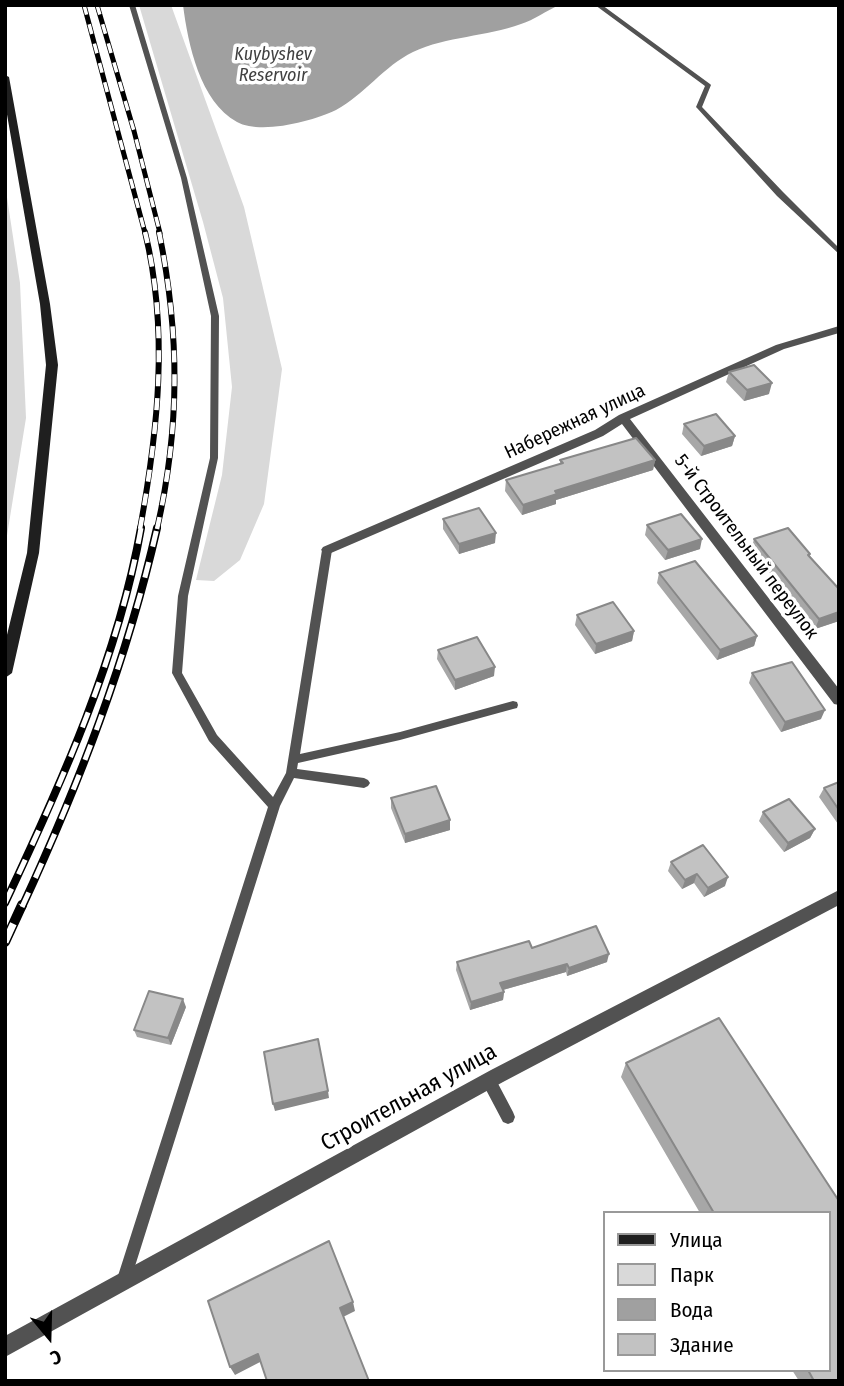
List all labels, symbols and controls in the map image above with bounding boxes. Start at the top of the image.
water label: Kuybyshev Reservoir [234,44,312,86]
street label: Набережная улица [501,379,649,465]
street label: 5-й Строительный переулок [669,450,823,644]
street label: Строительная улица [316,1038,502,1158]
legend [602,1211,830,1372]
text: Улица [670,1227,723,1253]
text: Парк [670,1262,714,1288]
text: Вода [670,1297,713,1323]
north arrow [14,1302,84,1372]
text: Здание [670,1332,734,1358]
text: С [48,1345,64,1370]

